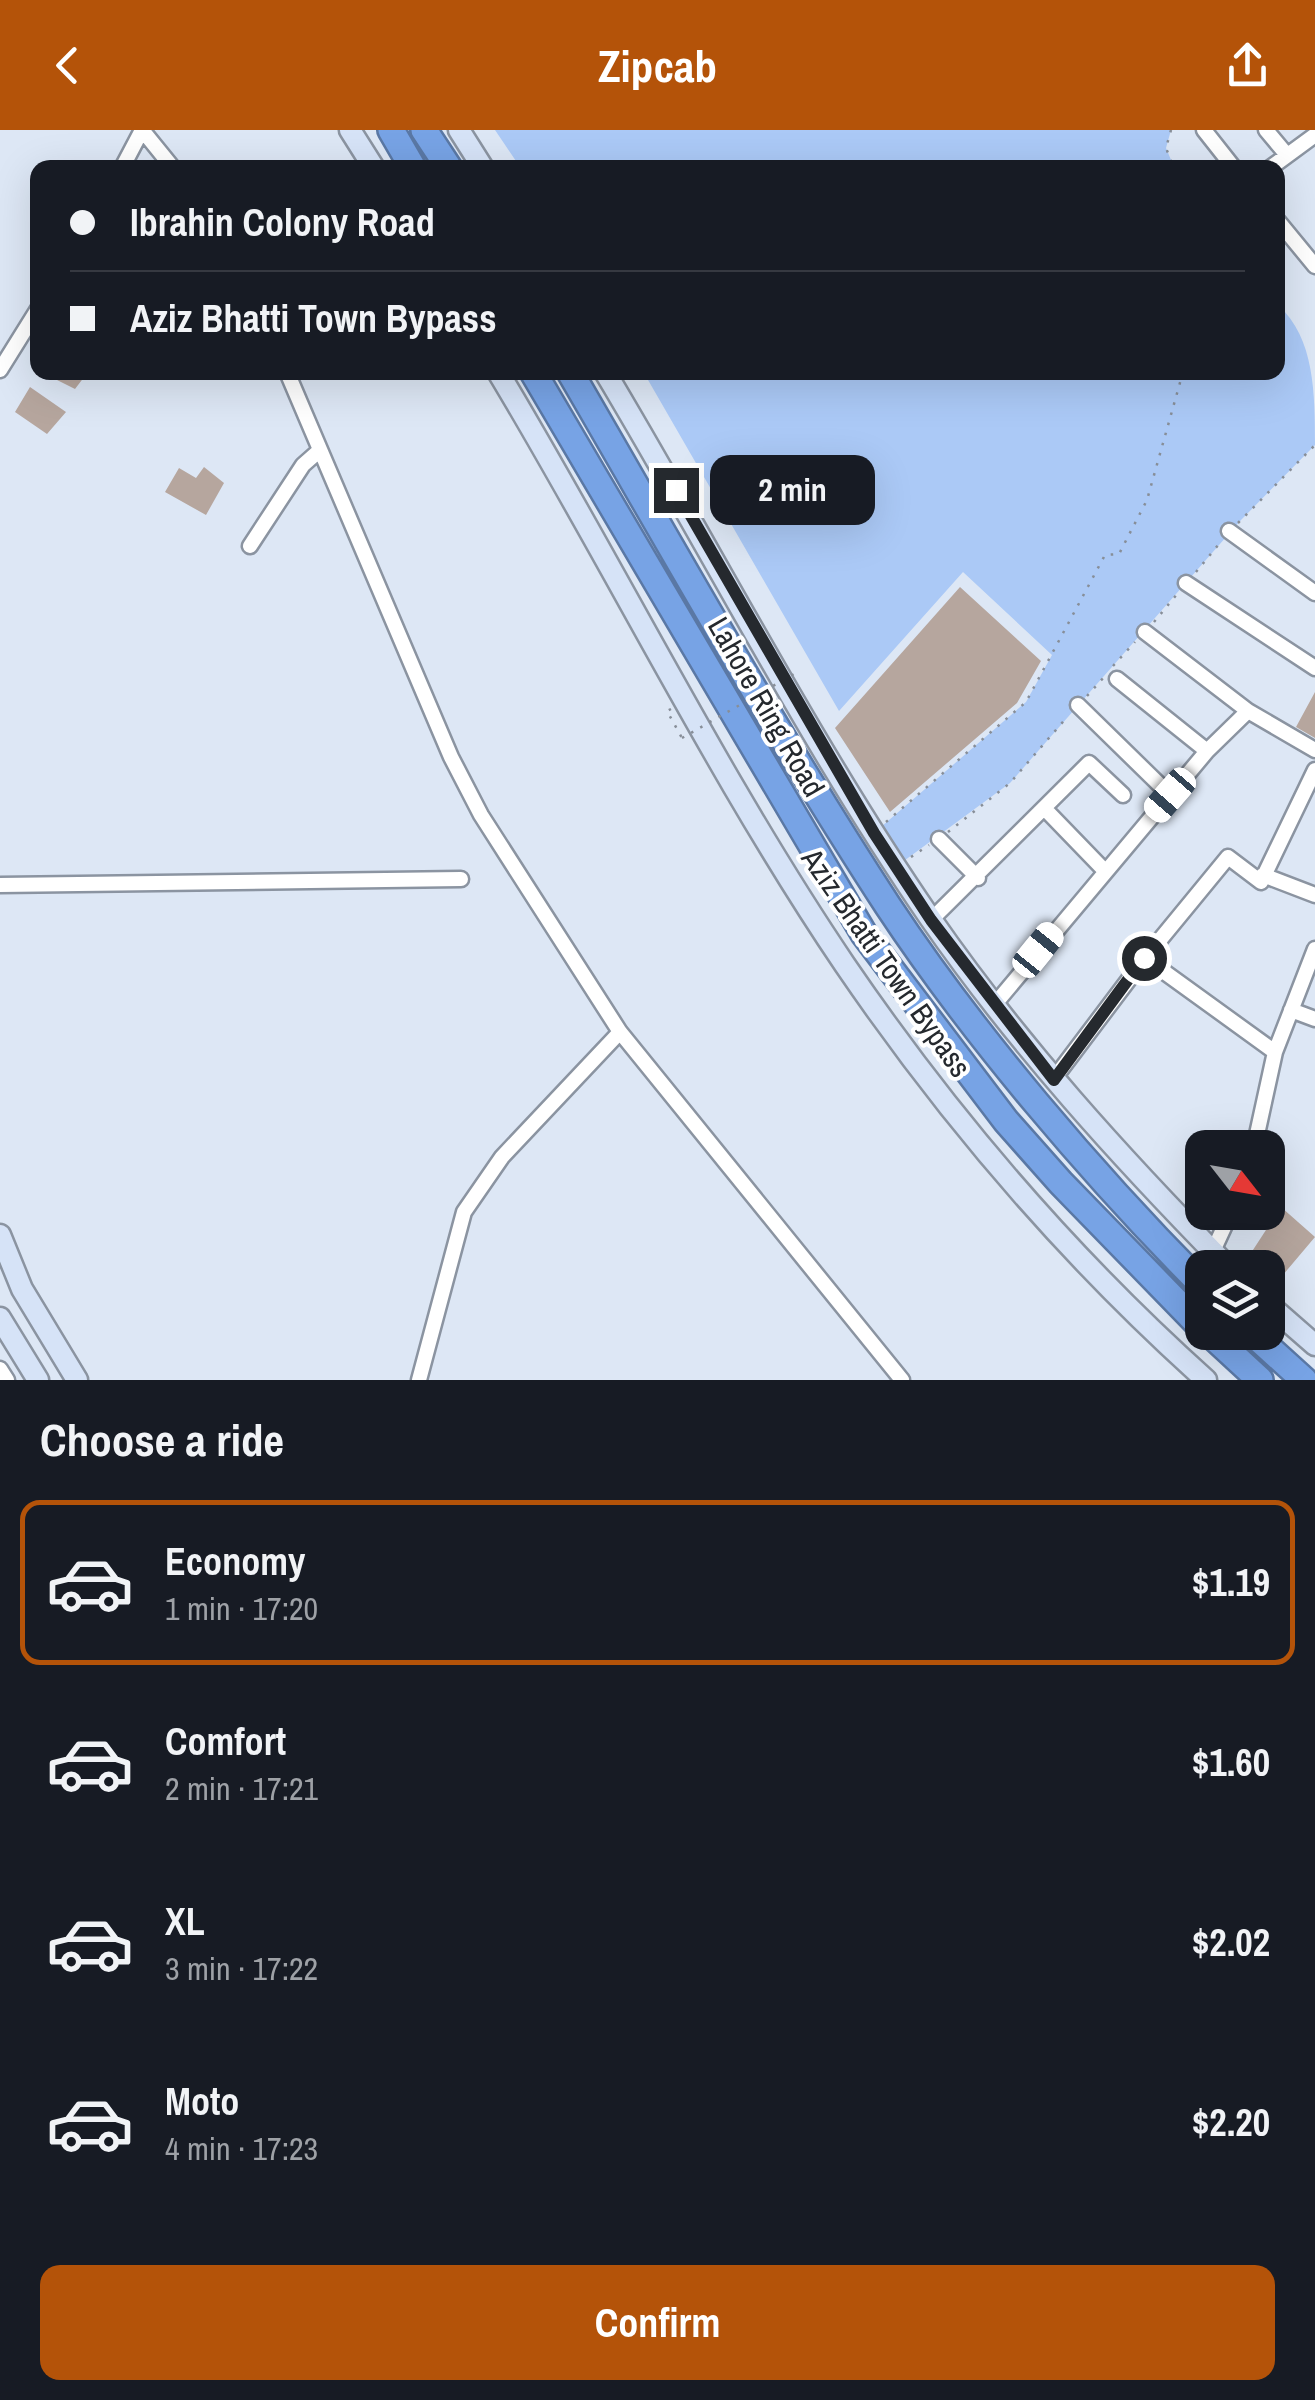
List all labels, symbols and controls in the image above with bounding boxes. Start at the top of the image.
text: Zipcab [598,35,717,96]
icon: back [40,38,95,93]
icon: share [1220,38,1275,93]
text: Ibrahin Colony Road [130,197,435,248]
text: Aziz Bhatti Town Bypass [130,293,497,344]
callout: 2 min [711,455,876,525]
route end [654,468,699,513]
text: 2 min [758,468,827,511]
street label: Lahore Ring Road [699,609,834,804]
car [1139,763,1201,827]
street label: Aziz Bhatti Town Bypass [792,839,981,1085]
car [1007,917,1069,983]
route start [1122,936,1167,981]
north arrow [1185,1130,1285,1230]
map controls [1185,1130,1285,1350]
button: layers [1185,1250,1285,1350]
text: Choose a ride [40,1409,284,1470]
text: Economy [165,1536,305,1587]
icon: car [45,1538,135,1628]
text: $1.19 [1192,1557,1270,1608]
text: 1 min · 17:20 [165,1587,318,1630]
text: Comfort [165,1716,286,1767]
icon: car [45,1718,135,1808]
text: $1.60 [1192,1737,1270,1788]
text: 2 min · 17:21 [165,1767,318,1810]
text: XL [165,1896,205,1947]
icon: car [45,1898,135,1988]
text: $2.02 [1192,1917,1270,1968]
text: 3 min · 17:22 [165,1947,318,1990]
text: Moto [165,2076,239,2127]
icon: car [45,2078,135,2168]
text: $2.20 [1192,2097,1270,2148]
text: 4 min · 17:23 [165,2127,318,2170]
button: Confirm [40,2265,1275,2380]

